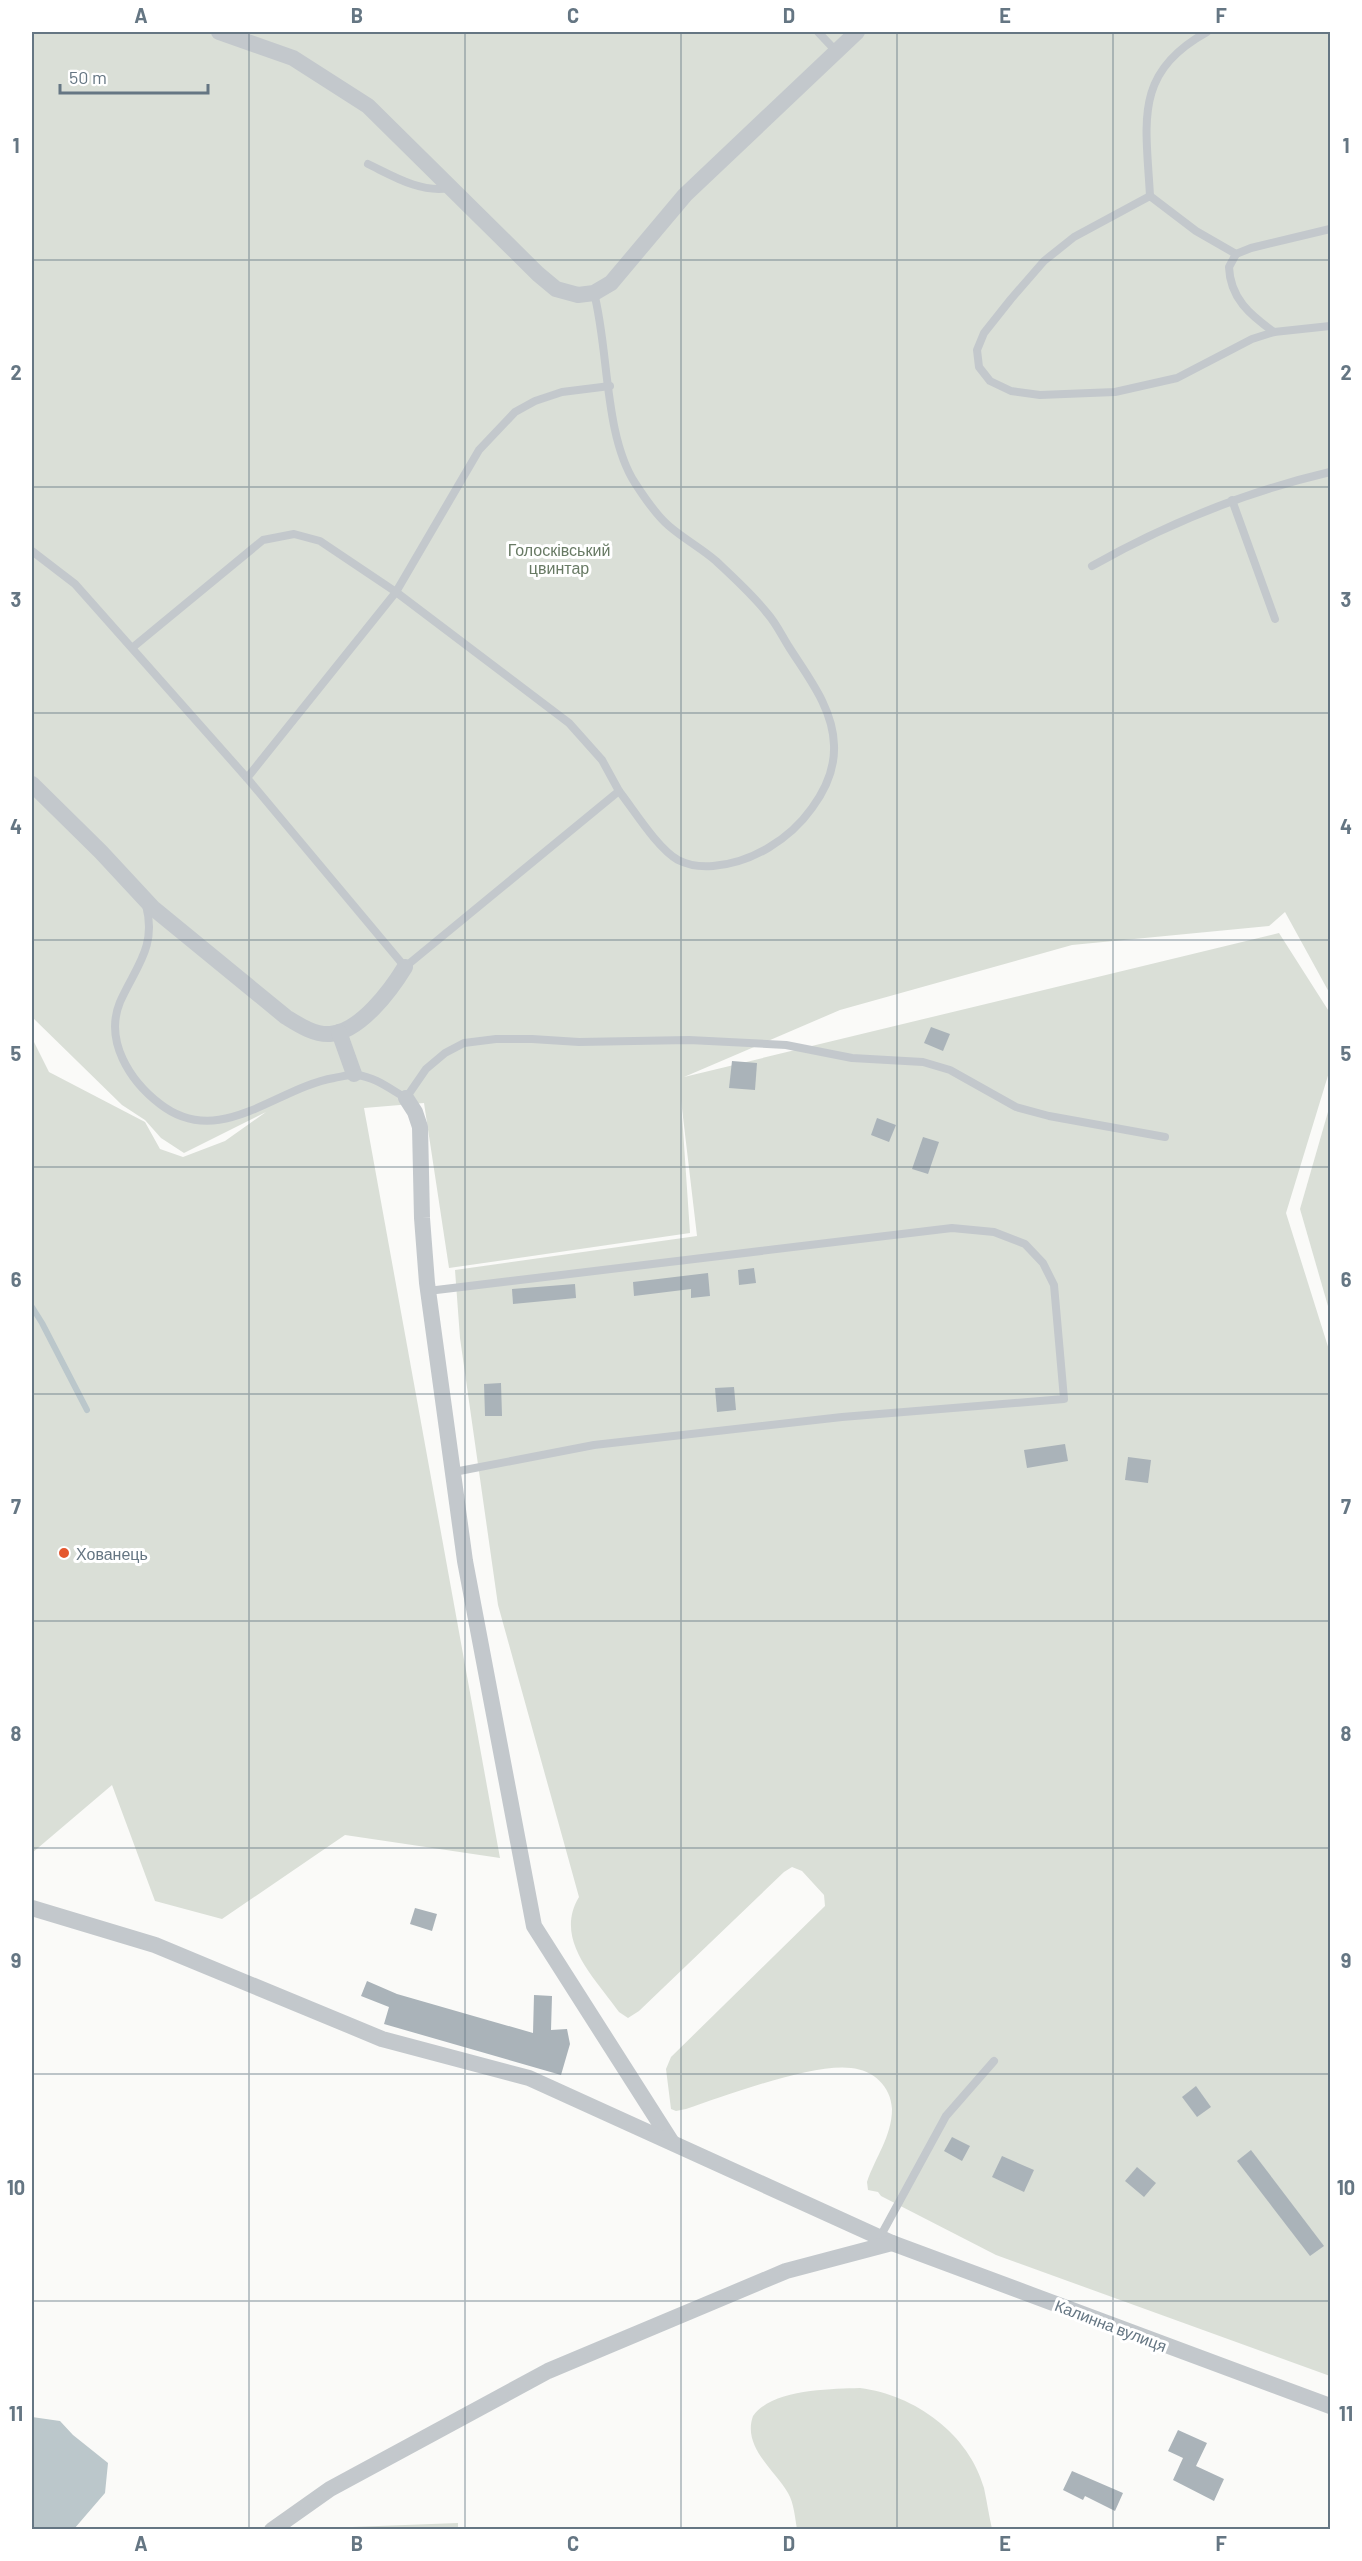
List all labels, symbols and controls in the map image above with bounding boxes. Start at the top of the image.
text: A [134,3,148,27]
text: B [351,3,363,27]
text: C [567,3,579,27]
text: D [783,3,795,27]
text: E [999,3,1011,27]
text: F [1215,3,1227,27]
scale bar [60,57,208,95]
text: 50 m [69,66,107,88]
text: 1 [12,133,20,157]
text: 1 [1342,133,1350,157]
text: 2 [10,360,22,384]
text: 2 [1340,360,1352,384]
park label: Голосківський цвинтар [508,540,610,577]
text: 3 [11,587,21,611]
text: 3 [1341,587,1351,611]
text: 4 [10,814,22,838]
text: 4 [1340,814,1352,838]
text: 5 [11,1041,22,1065]
text: 5 [1341,1041,1352,1065]
text: 6 [11,1267,22,1291]
text: 6 [1341,1267,1352,1291]
text: 7 [11,1494,21,1518]
text: 7 [1341,1494,1351,1518]
place label: Хованець [76,1544,148,1563]
marker: Хованець [57,1546,71,1560]
text: 8 [11,1721,22,1745]
text: 8 [1341,1721,1352,1745]
text: 9 [11,1948,21,1972]
text: 9 [1341,1948,1351,1972]
text: 10 [7,2175,25,2199]
text: 10 [1337,2175,1355,2199]
street label: Калинна вулиця [1052,2295,1170,2355]
text: 11 [9,2401,23,2425]
text: 11 [1339,2401,1353,2425]
text: A [134,2531,148,2555]
text: B [351,2531,363,2555]
text: C [567,2531,579,2555]
text: D [783,2531,795,2555]
text: E [999,2531,1011,2555]
text: F [1215,2531,1227,2555]

